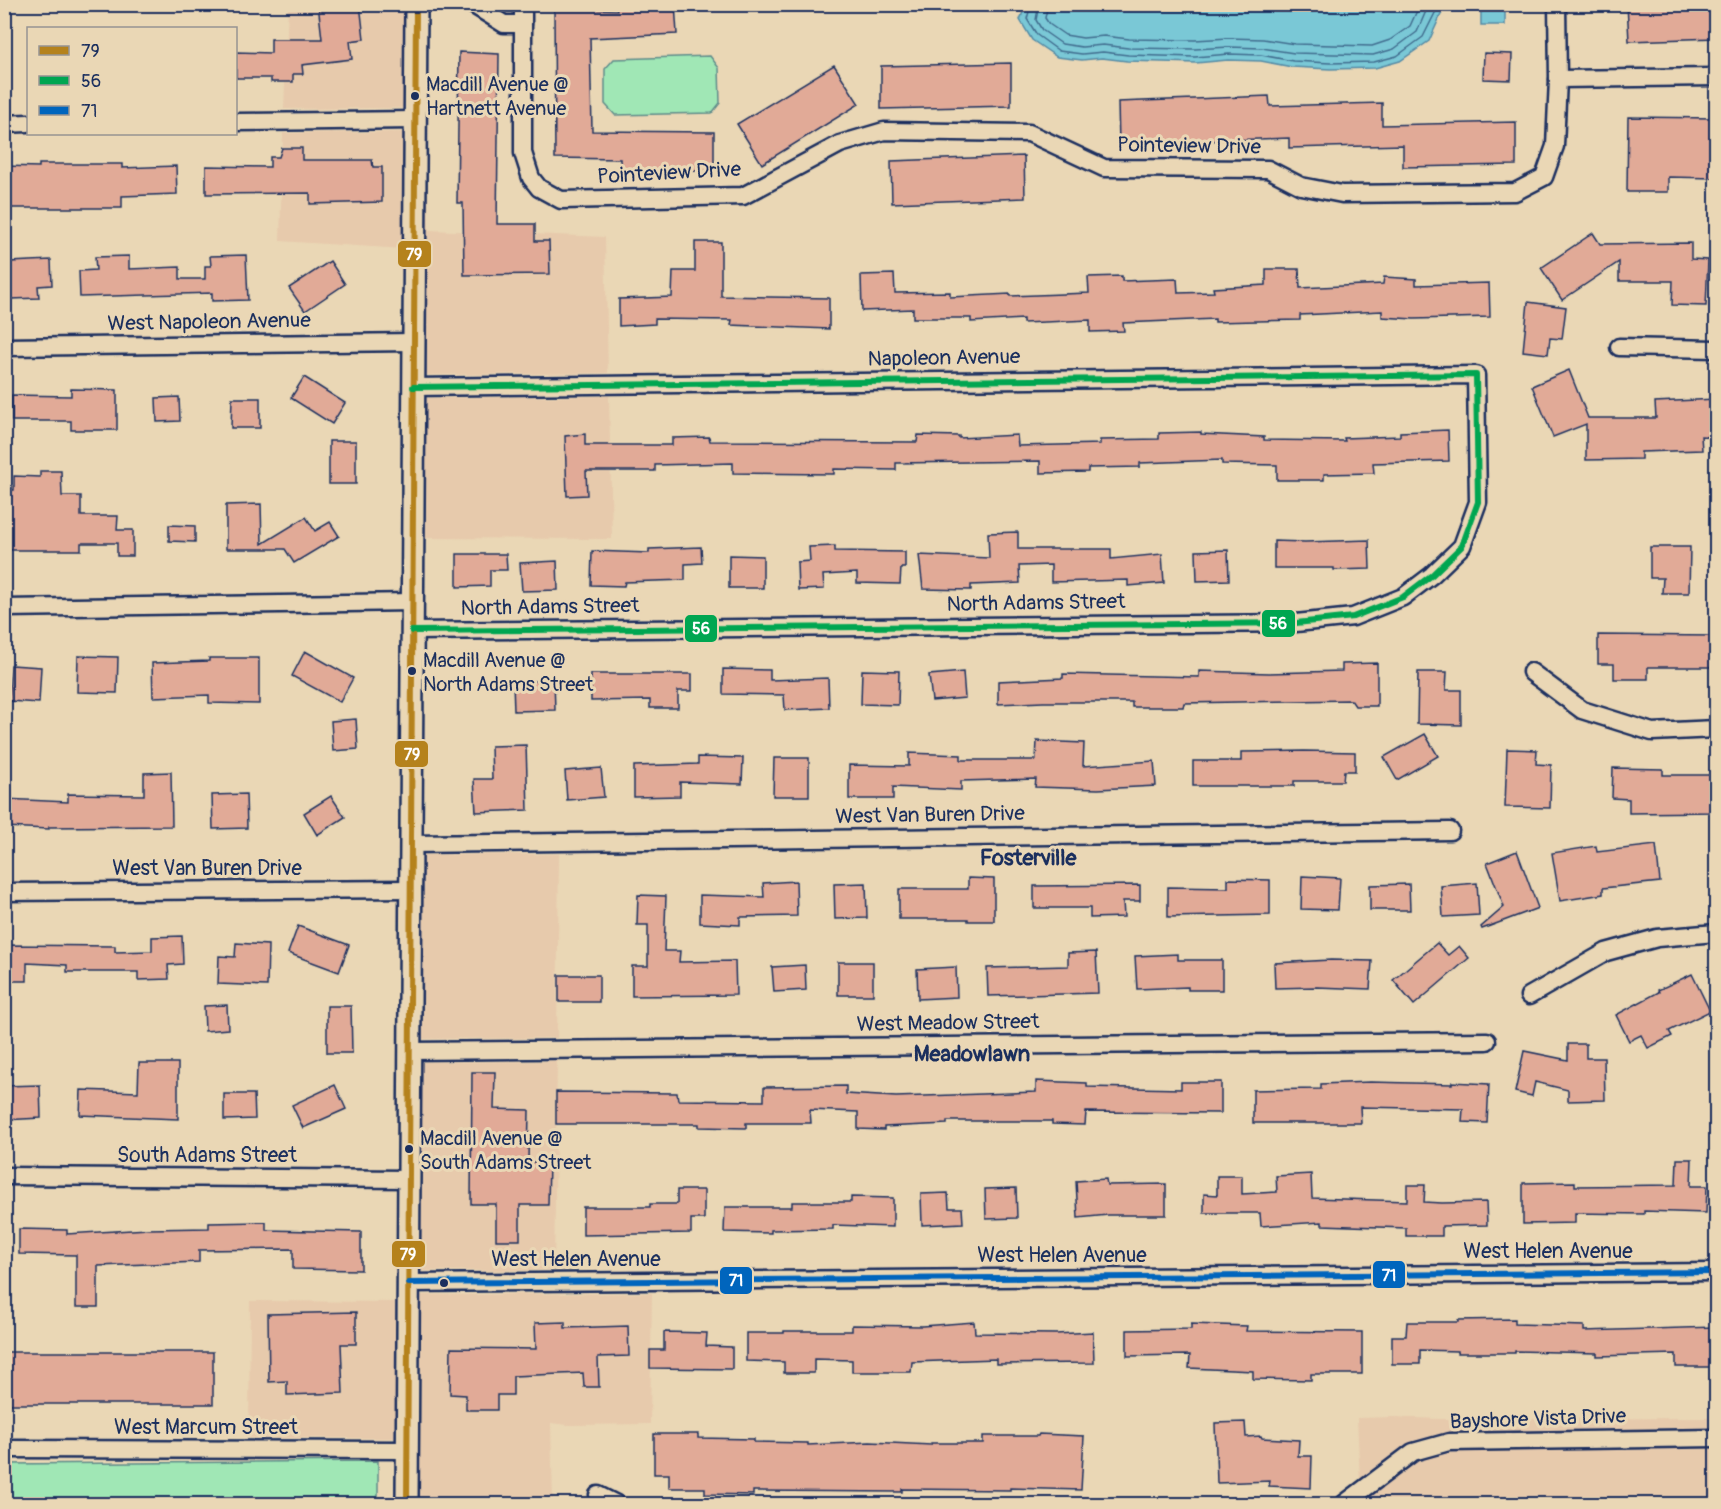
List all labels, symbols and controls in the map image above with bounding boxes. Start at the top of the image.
legend [27,27,237,135]
text: 79 [81,40,100,63]
text: 56 [81,70,101,93]
place label: Macdill Avenue @ Hartnett Avenue [426,72,569,121]
marker: Macdill Avenue @ Hartnett Avenue [409,90,421,102]
text: 71 [81,100,98,123]
street label: Pointeview Drive [1117,131,1262,161]
street label: Pointeview Drive [596,156,742,190]
line badge: 79 [397,240,432,268]
text: 79 [406,245,422,265]
street label: West Napoleon Avenue [107,307,311,337]
street label: Napoleon Avenue [867,343,1021,373]
street label: North Adams Street [946,588,1126,618]
street label: North Adams Street [460,592,640,622]
line badge: 56 [1261,609,1296,638]
line badge: 56 [684,614,718,643]
text: 56 [1269,614,1287,634]
text: 56 [692,619,710,639]
place label: Macdill Avenue @ North Adams Street [423,648,594,697]
marker: Macdill Avenue @ North Adams Street [406,665,418,677]
line badge: 79 [394,740,429,768]
text: 79 [404,745,420,765]
street label: West Van Buren Drive [835,800,1026,830]
district label: Fosterville [980,844,1077,872]
street label: West Van Buren Drive [112,855,302,882]
street label: West Meadow Street [856,1008,1040,1038]
district label: Meadowlawn [914,1040,1030,1068]
place label: Macdill Avenue @ South Adams Street [420,1126,592,1175]
street label: South Adams Street [117,1142,297,1169]
marker: Macdill Avenue @ South Adams Street [403,1143,415,1155]
street label: West Helen Avenue [1463,1238,1633,1265]
line badge: 79 [391,1240,426,1268]
street label: West Helen Avenue [977,1242,1147,1269]
text: 79 [400,1245,416,1265]
street label: West Helen Avenue [491,1246,661,1273]
line badge: 71 [1372,1260,1406,1289]
line badge: 71 [719,1266,753,1295]
text: 71 [1382,1266,1396,1286]
text: 71 [729,1271,743,1291]
unlabelled marker [438,1277,450,1289]
street label: Bayshore Vista Drive [1449,1402,1627,1436]
street label: West Marcum Street [114,1414,298,1441]

